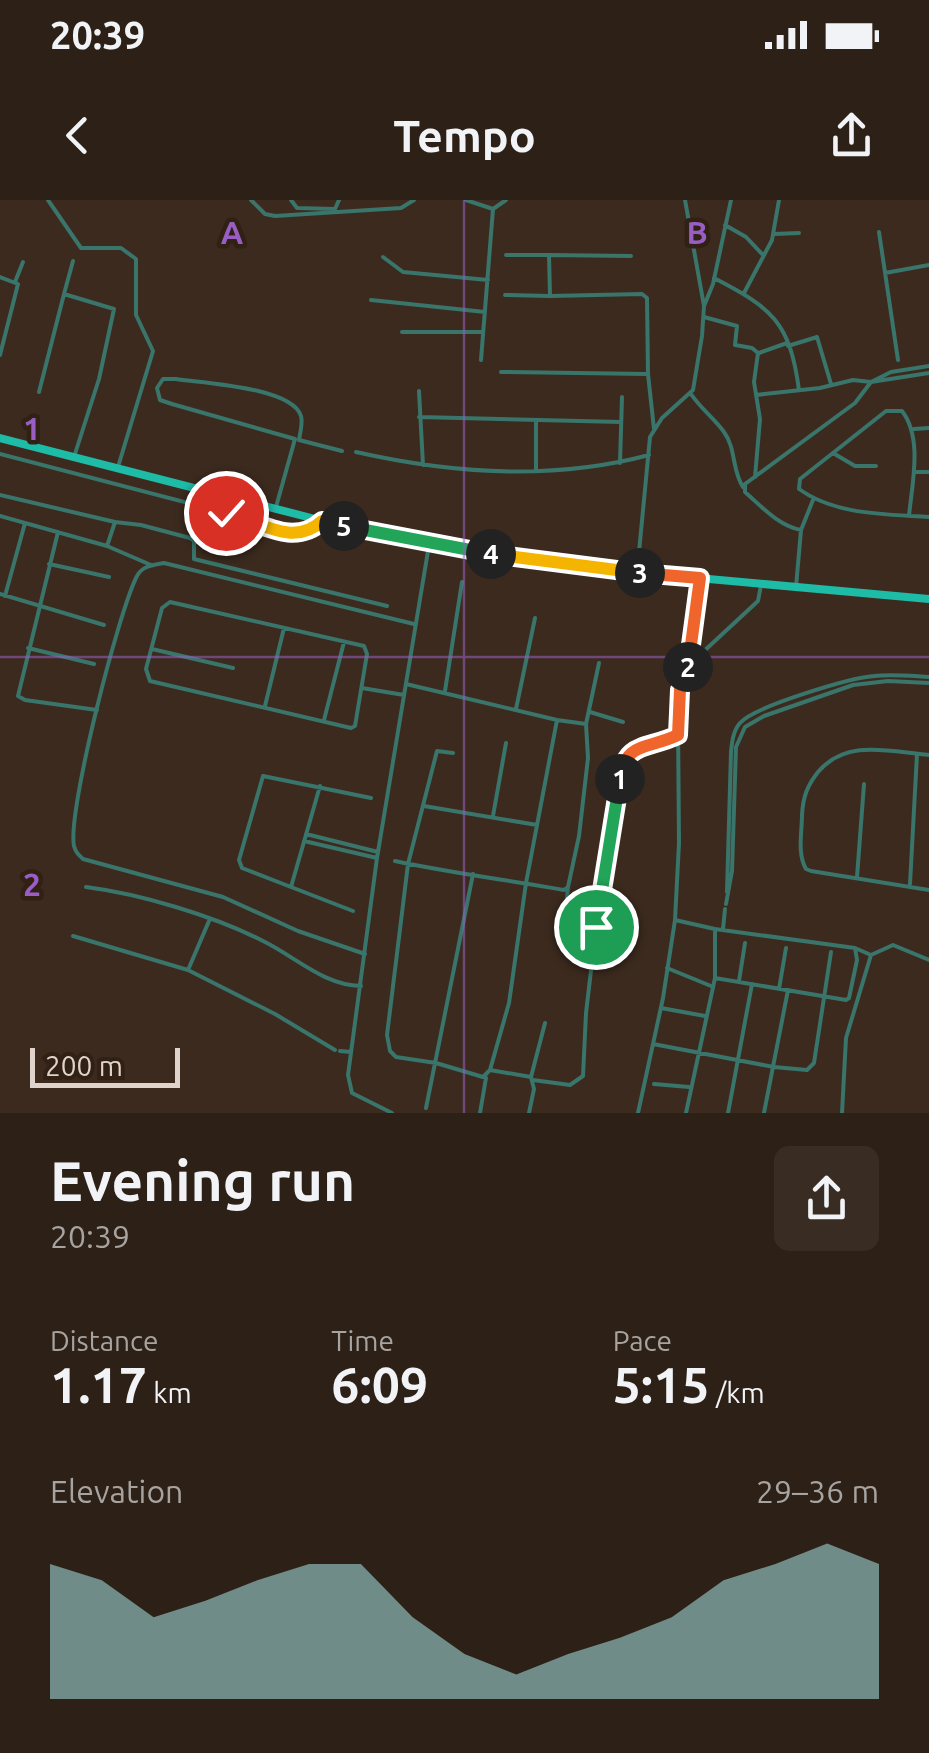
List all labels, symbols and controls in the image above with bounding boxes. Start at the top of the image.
text: 20:39 [50,14,145,56]
icon: back [50,108,105,163]
icon: share [824,108,879,163]
text: Tempo [393,110,536,161]
text: A [221,214,244,250]
text: B [686,214,708,250]
text: 1 [23,410,41,446]
pin [184,471,269,556]
icon: check [199,486,254,541]
pin: 5 [319,501,369,551]
text: 5 [336,510,352,541]
pin: 4 [466,529,516,579]
text: 4 [483,538,499,569]
pin: 3 [615,548,665,598]
text: 3 [632,557,648,588]
pin: 2 [663,642,713,692]
text: 2 [680,651,696,682]
pin: 1 [595,754,645,804]
text: 1 [612,763,628,794]
text: 2 [23,866,41,902]
pin [554,885,639,970]
icon: arrive [569,900,624,955]
scale bar [30,1043,180,1088]
text: 200 m [45,1050,123,1081]
button: share [774,1146,879,1251]
text: Evening run [50,1150,355,1211]
text: 20:39 [50,1218,130,1254]
text: Distance [50,1325,158,1356]
text: Time [331,1325,394,1356]
text: Pace [613,1325,672,1356]
text: 1.17 [50,1356,147,1412]
text: 6:09 [331,1356,428,1412]
text: 5:15 [613,1356,710,1412]
text: km [147,1377,192,1408]
text: /km [710,1377,765,1408]
text: Elevation [50,1473,183,1509]
text: 29–36 m [756,1473,879,1509]

